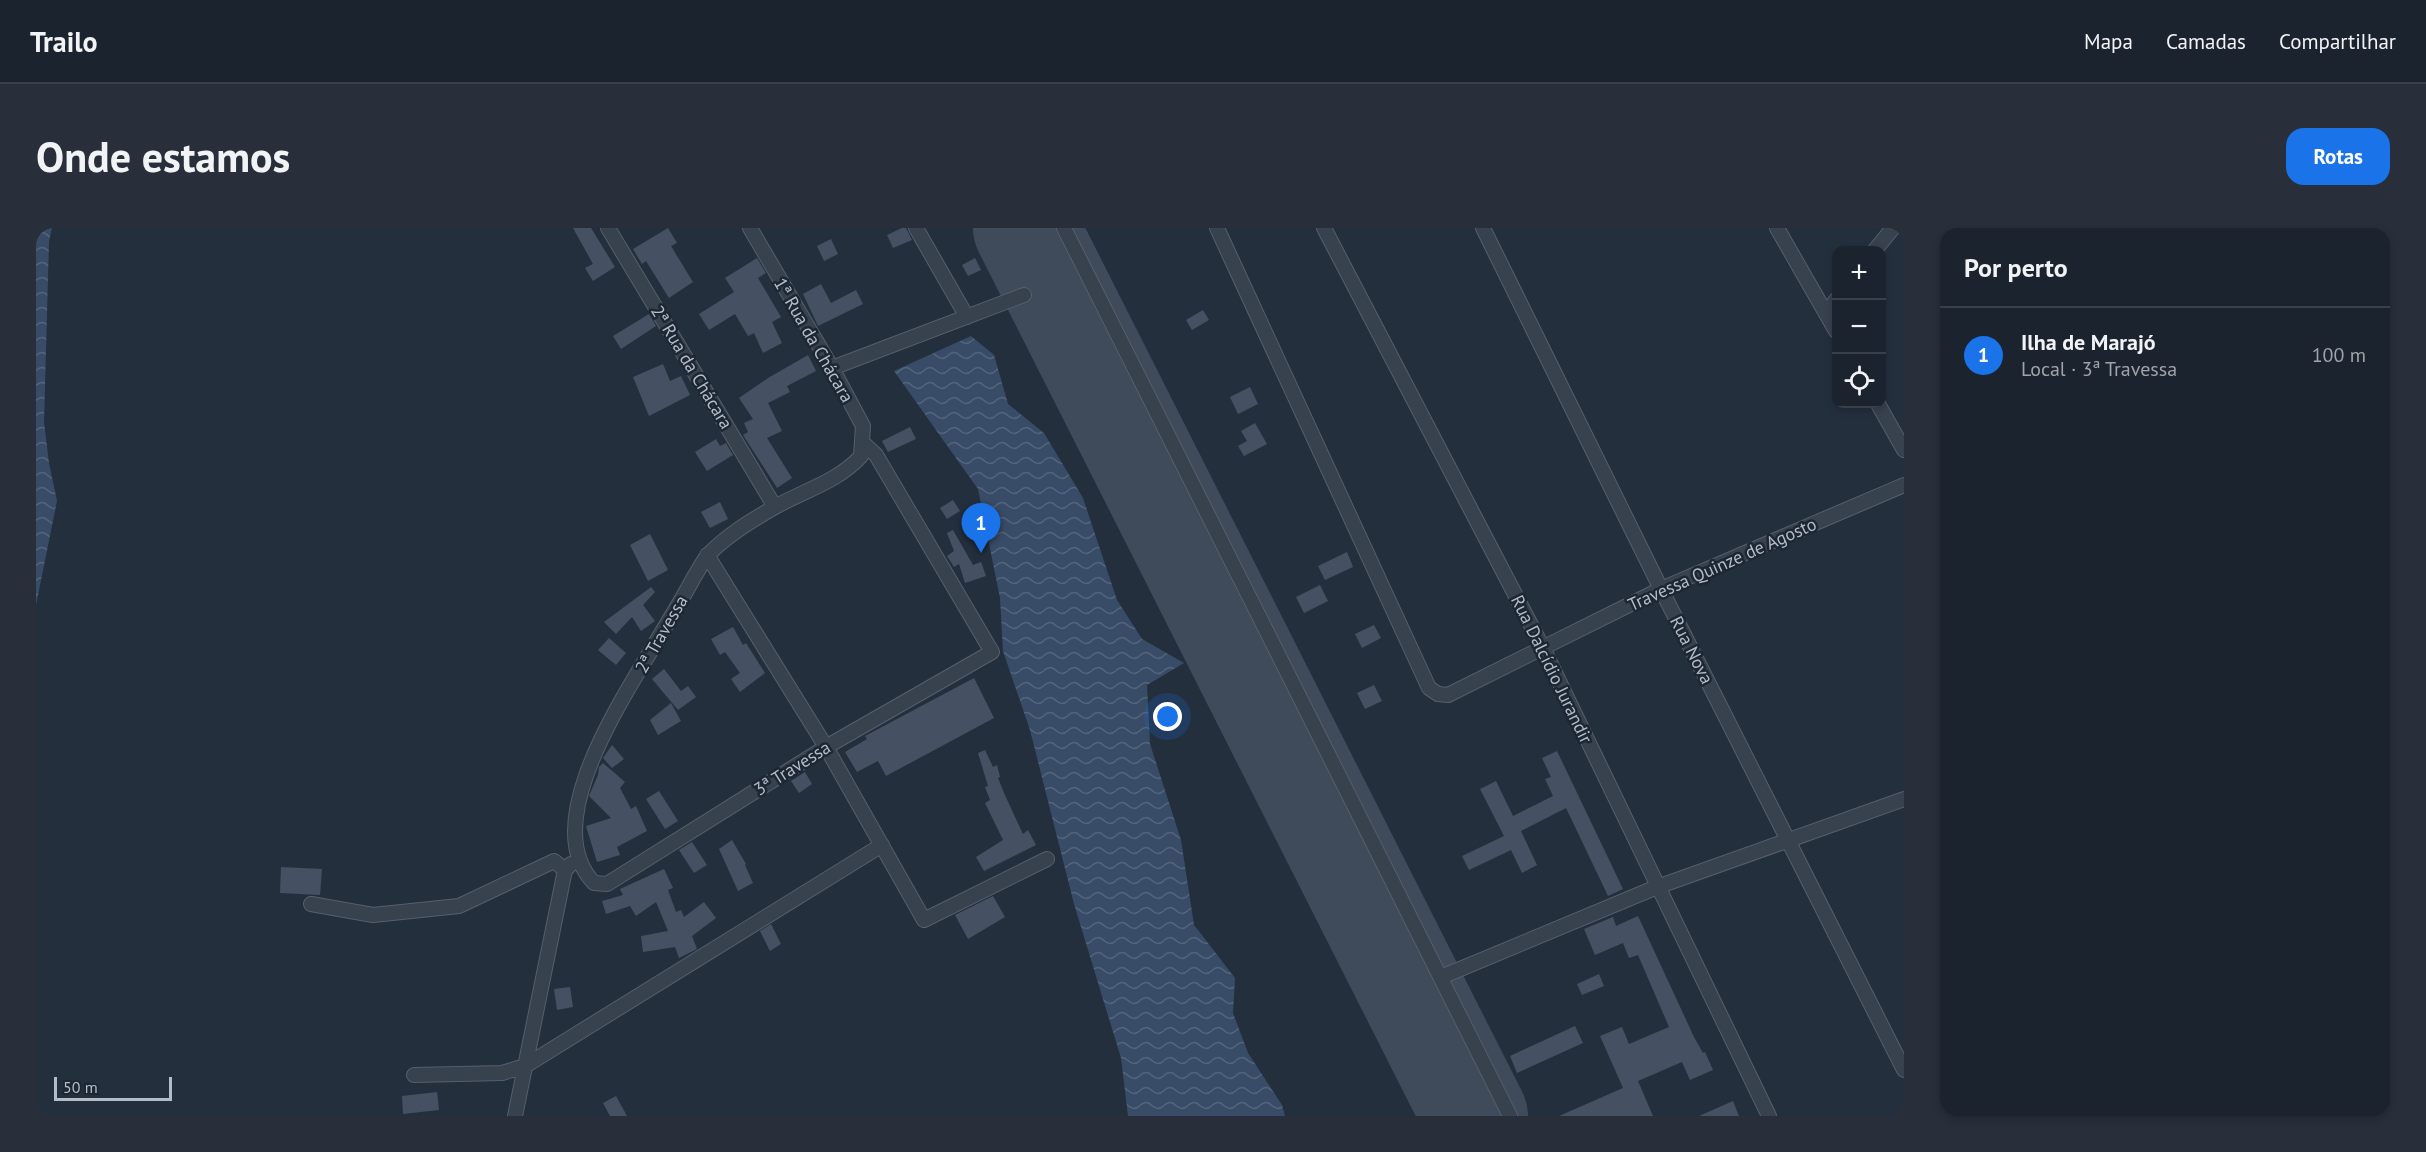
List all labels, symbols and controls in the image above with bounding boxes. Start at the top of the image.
text: Trailo [30,23,97,60]
text: Mapa [2084,28,2133,55]
text: Camadas [2166,28,2246,55]
text: Compartilhar [2279,28,2396,55]
button: Rotas [2286,128,2390,185]
text: Onde estamos [36,129,290,184]
map controls [1832,246,1886,408]
button: + [1832,246,1886,300]
text: Por perto [1964,251,2068,284]
street label: 1ª Rua da Chácara [769,274,859,406]
button: − [1832,300,1886,354]
street label: 2ª Rua da Chácara [646,301,738,433]
text: Ilha de Marajó [2021,328,2156,356]
text: 1 [1978,342,1989,368]
text: 100 m [2312,342,2366,368]
button: locate [1832,354,1886,408]
text: Local · 3ª Travessa [2021,356,2177,382]
pin: 1 [962,504,1000,553]
street label: Travessa Quinze de Agosto [1624,512,1820,616]
street label: 2ª Travessa [630,591,692,677]
street label: Rua Dalcídio Jurandir [1506,591,1598,747]
street label: Rua Nova [1665,612,1719,688]
your location [1153,702,1182,731]
street label: 3ª Travessa [749,735,835,801]
scale bar [54,1074,172,1102]
text: 50 m [63,1077,98,1097]

